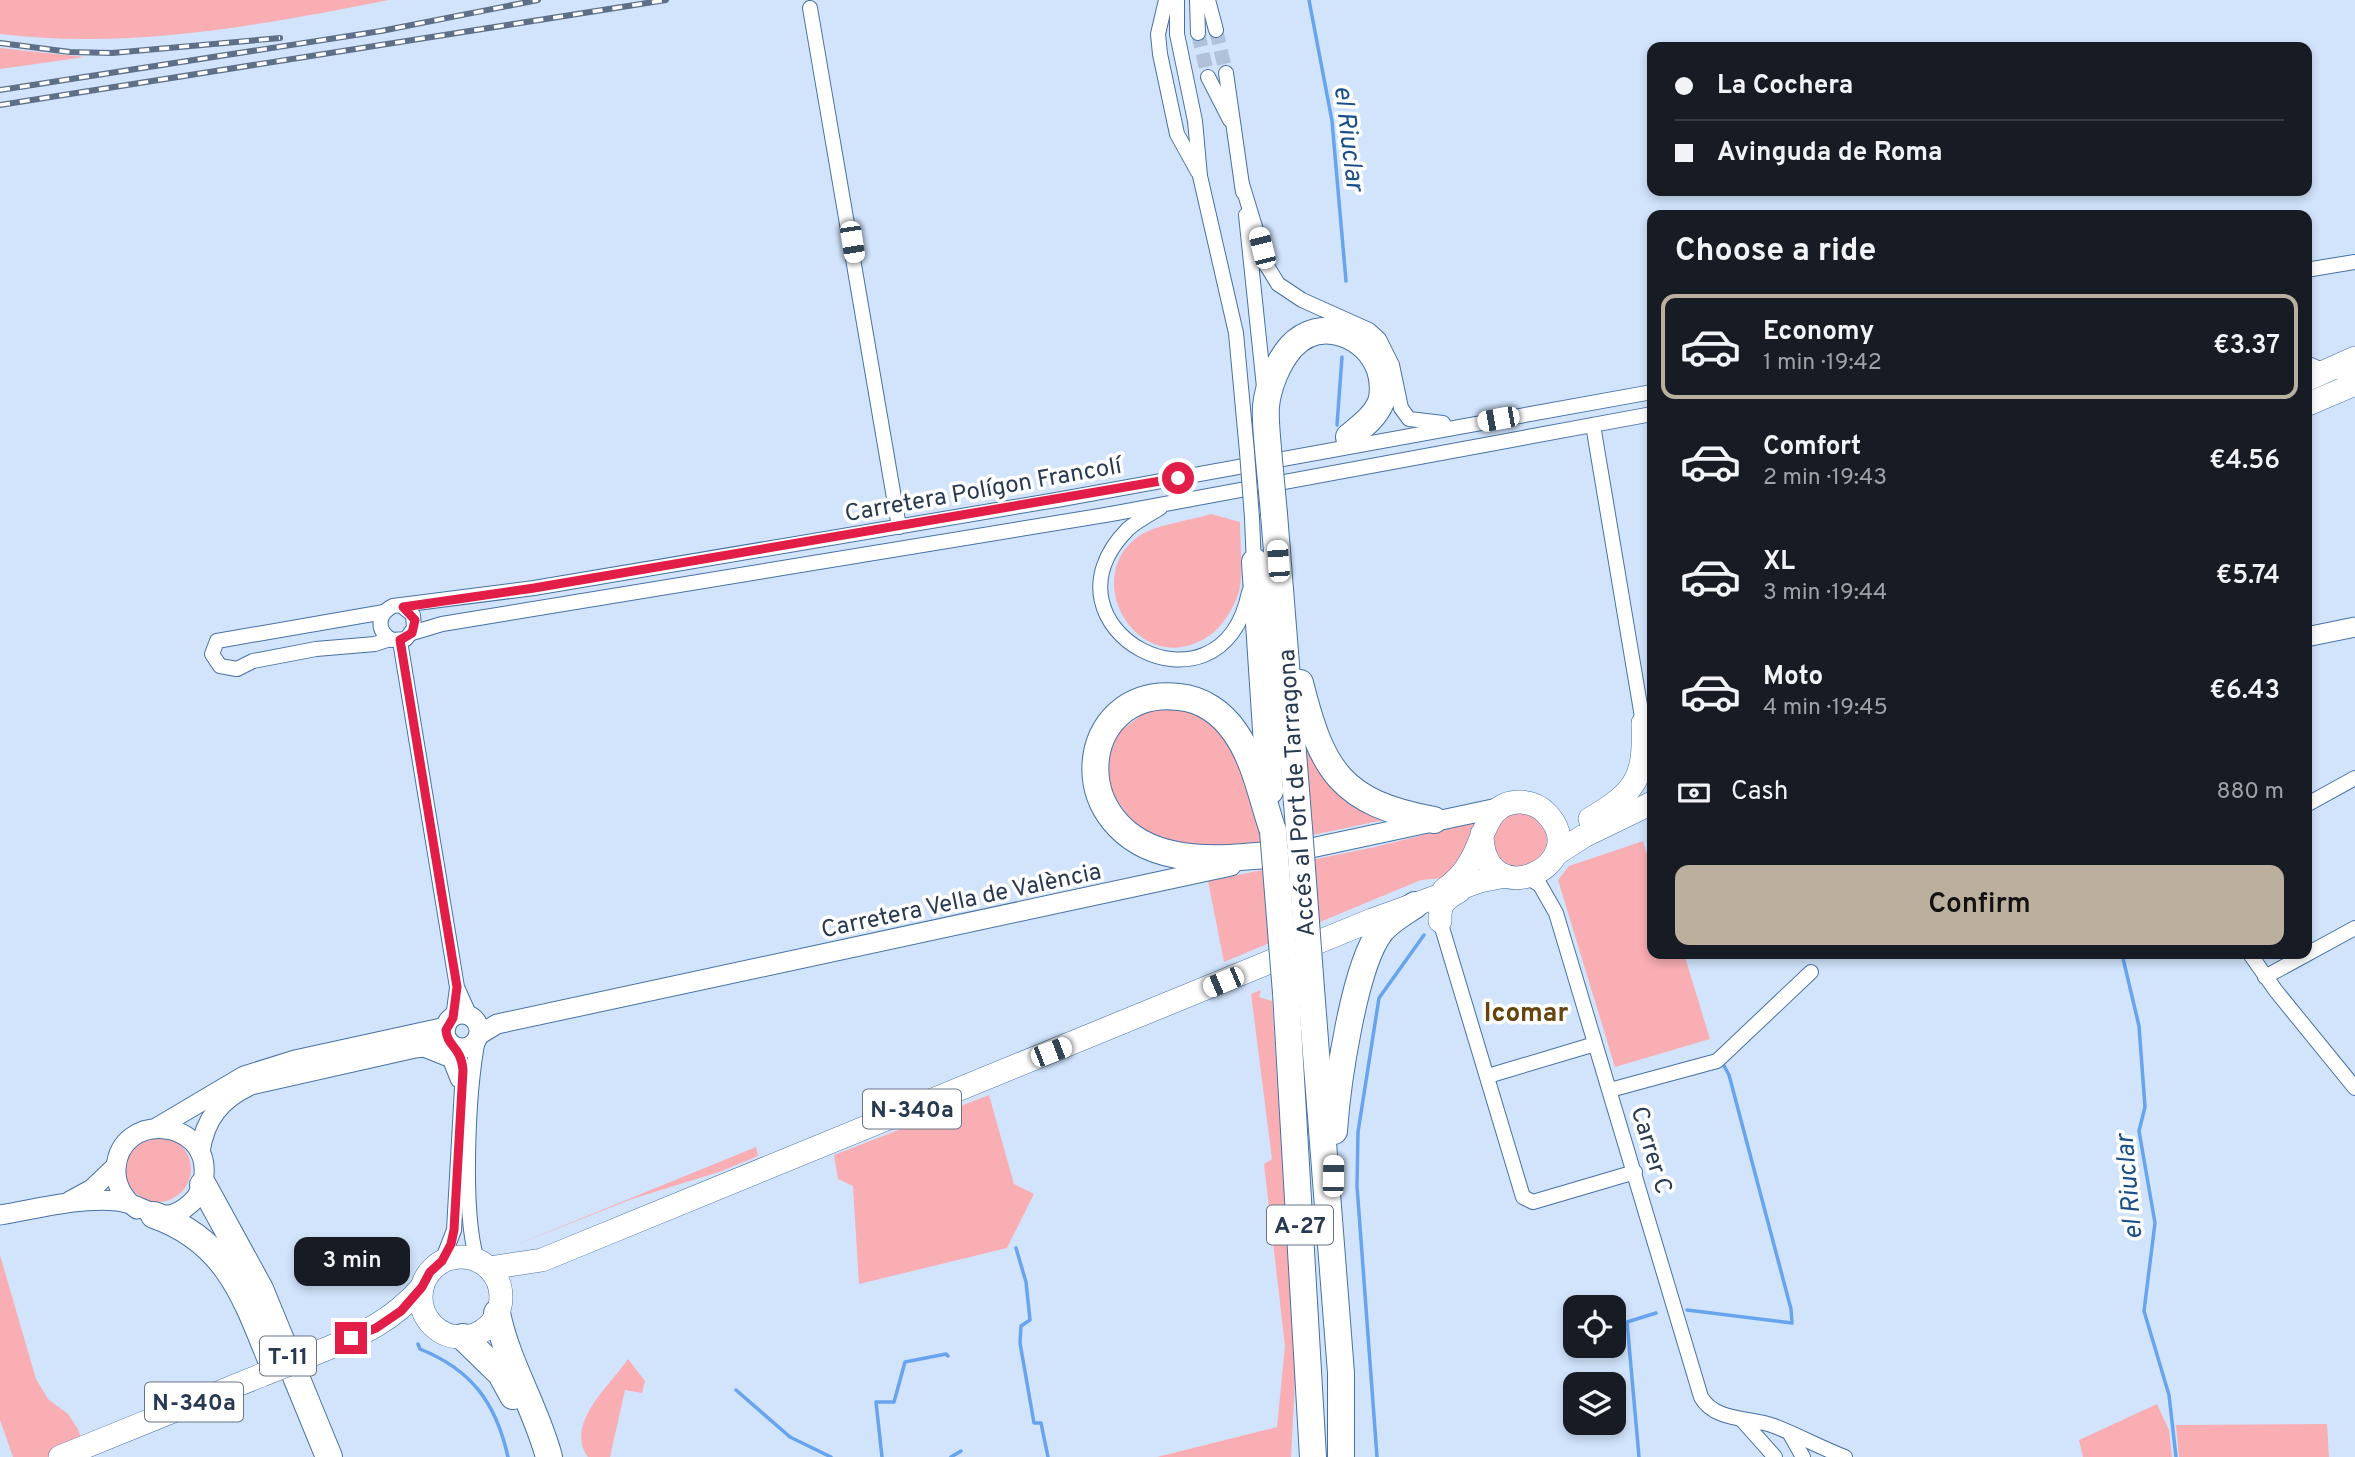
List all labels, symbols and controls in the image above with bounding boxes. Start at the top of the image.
text: La Cochera [1717,70,1853,103]
water label: el Riuclar [1325,84,1371,195]
text: Avinguda de Roma [1717,137,1943,170]
car [839,220,866,264]
car [1247,225,1278,271]
text: Choose a ride [1675,232,1876,272]
icon: car [1679,315,1742,378]
text: Economy [1763,316,1874,349]
text: €3.37 [2213,330,2280,363]
text: 1 min · 19:42 [1763,349,1882,378]
car [1476,405,1521,433]
icon: car [1679,430,1742,493]
text: Comfort [1763,431,1861,464]
text: €4.56 [2209,445,2280,478]
street label: Carretera Polígon Francolí [843,452,1126,530]
route start [1162,462,1194,494]
text: 2 min · 19:43 [1763,464,1887,493]
car [1267,539,1290,583]
icon: car [1679,545,1742,608]
text: XL [1763,546,1795,579]
text: €5.74 [2216,560,2280,593]
text: 3 min · 19:44 [1763,579,1887,608]
street label: Accés al Port de Tarragona [1273,648,1323,938]
icon: car [1679,660,1742,723]
text: Moto [1763,661,1823,694]
text: €6.43 [2210,675,2280,708]
text: 4 min · 19:45 [1763,694,1888,723]
icon: cash [1675,774,1713,812]
text: Cash [1731,776,1788,809]
text: 880 m [2216,778,2284,807]
street label: Carretera Vella de València [819,858,1104,946]
button: Confirm [1675,865,2284,945]
car [1200,964,1247,1000]
district label: Icomar [1484,998,1568,1031]
car [1028,1035,1075,1069]
road number: N-340a [863,1090,961,1128]
street label: Carrer C [1623,1103,1678,1198]
water label: el Riuclar [2109,1131,2152,1241]
car [1323,1155,1344,1197]
road number: A-27 [1267,1206,1333,1244]
callout: 3 min [293,1236,409,1286]
text: 3 min [322,1247,382,1276]
map controls [1563,1295,1626,1435]
button: locate [1563,1295,1626,1358]
route end [335,1322,367,1354]
road number: T-11 [260,1336,316,1376]
button: layers [1563,1372,1626,1435]
road number: N-340a [145,1382,243,1422]

